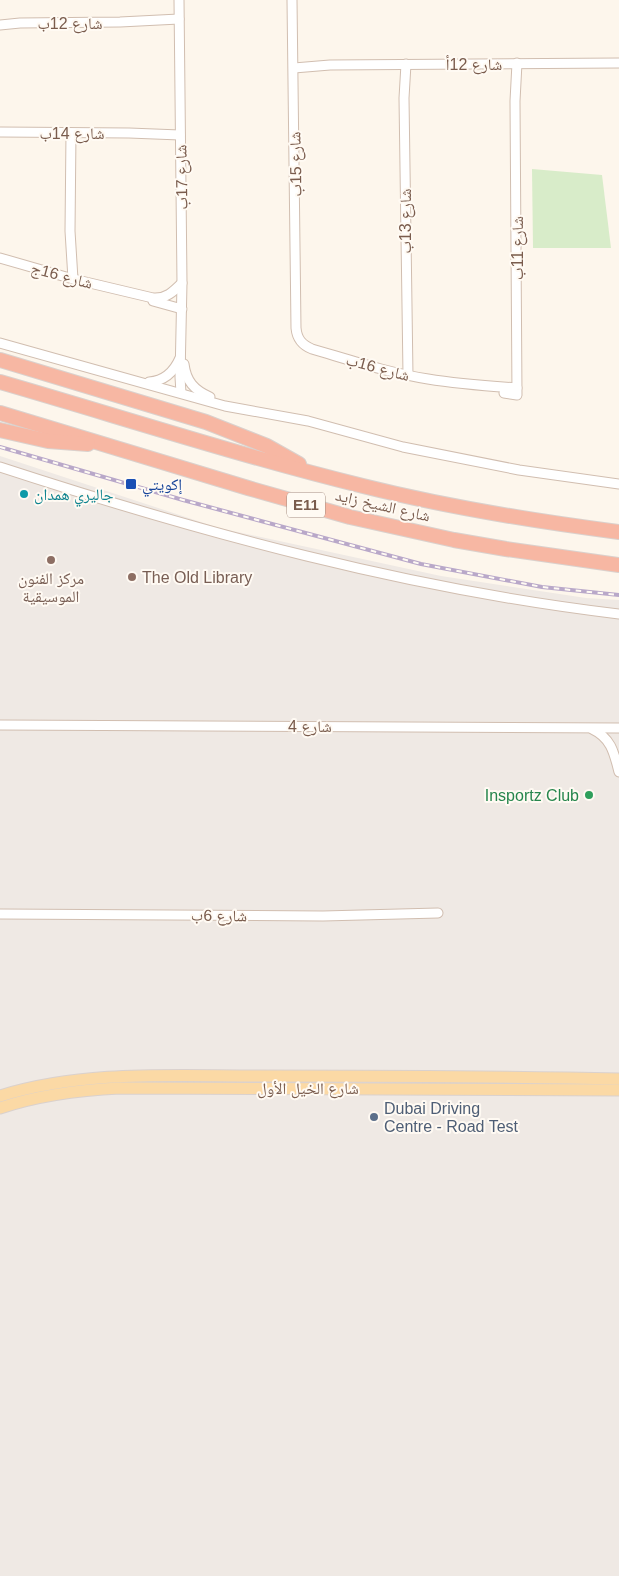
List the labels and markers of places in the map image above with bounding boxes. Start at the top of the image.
place label: إكويتي [142,476,182,497]
marker: إكويتي [124,477,138,491]
place label: جاليري همدان [34,486,114,507]
marker: جاليري همدان [18,488,30,500]
marker: مركز الفنون الموسيقية [45,554,57,566]
place label: The Old Library [142,569,252,586]
place label: مركز الفنون الموسيقية [18,570,84,606]
marker: The Old Library [126,571,138,583]
place label: Insportz Club [485,787,579,804]
marker: Insportz Club [583,789,595,801]
place label: Dubai Driving Centre - Road Test [384,1100,519,1135]
marker: Dubai Driving Centre - Road Test [368,1111,380,1123]

